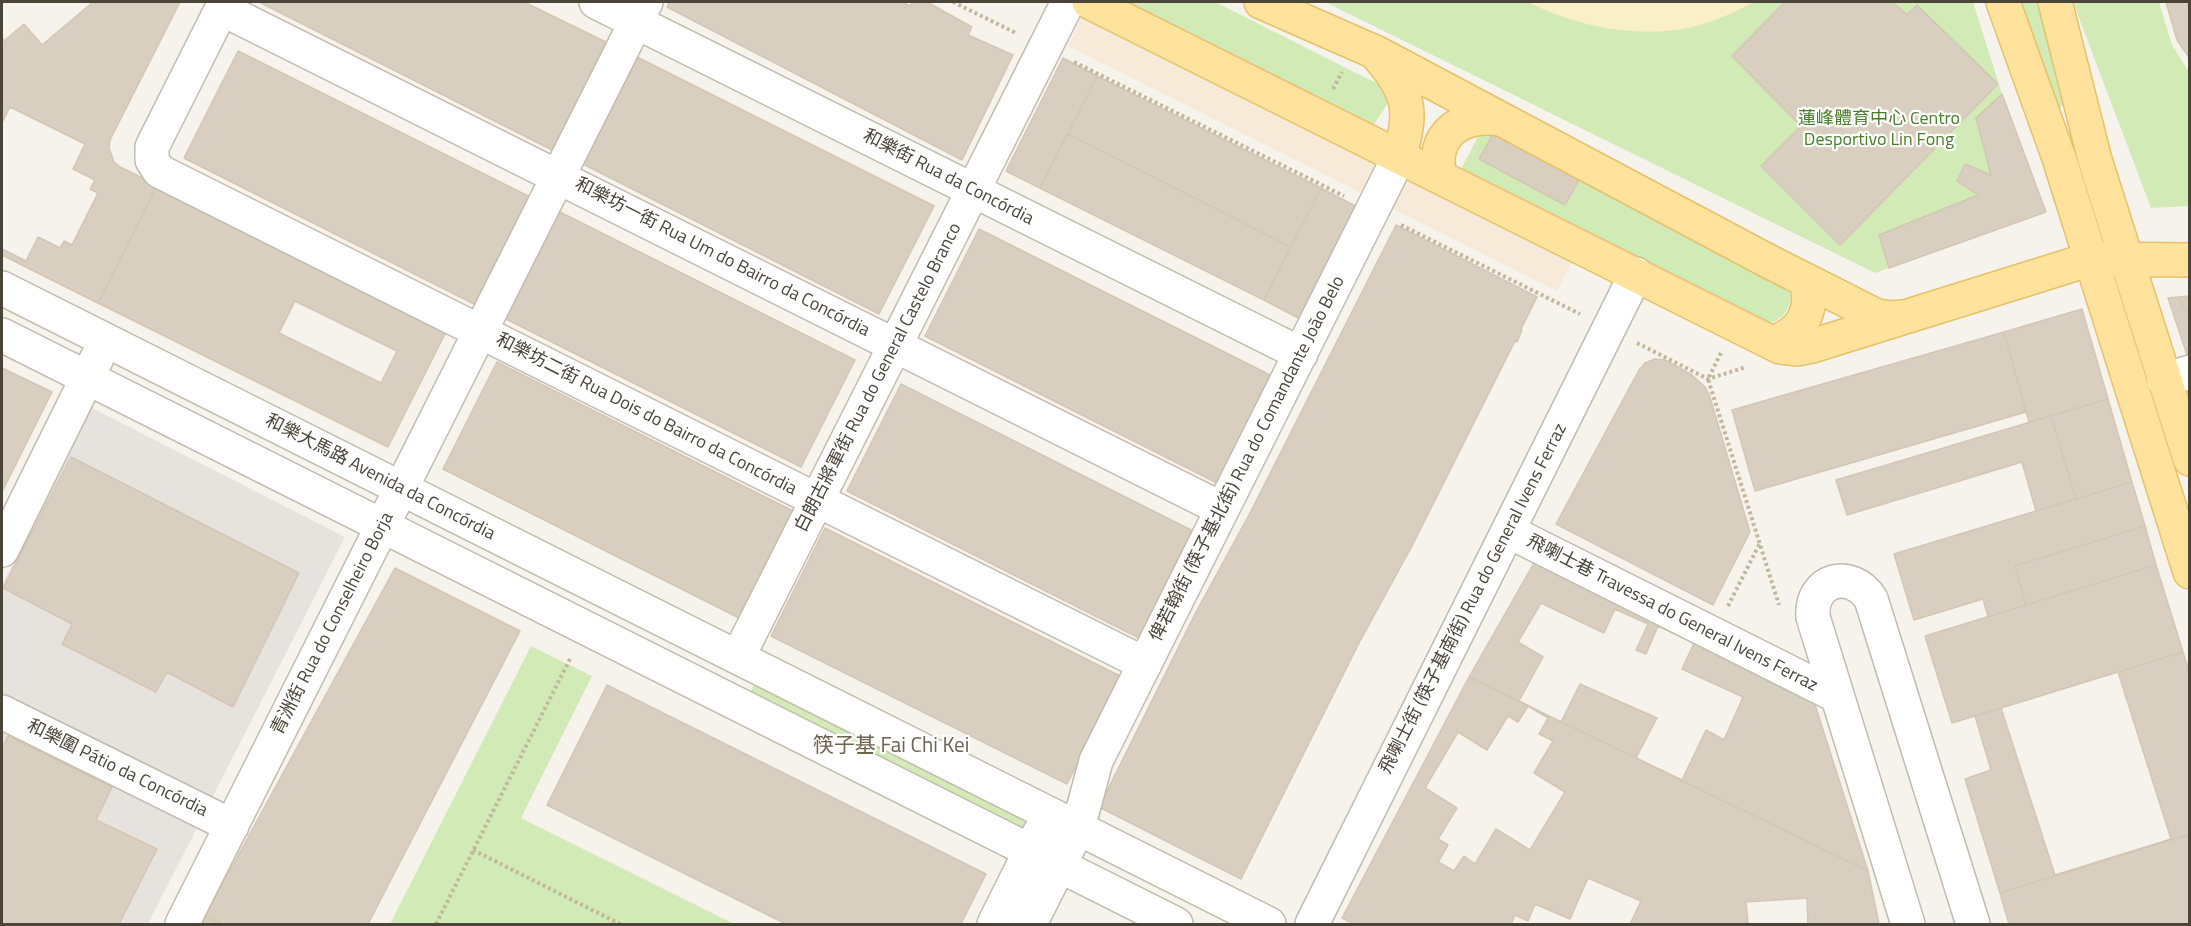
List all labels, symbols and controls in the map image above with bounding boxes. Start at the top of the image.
park label: 蓮峰體育中心 Centro Desportivo Lin Fong [1798,109,1960,152]
street label: 和樂街 Rua da Concórdia [859,126,1037,230]
street label: 和樂坊一街 Rua Um do Bairro da Concórdia [571,174,873,342]
street label: 白朗古將軍街 Rua do General Castelo Branco [791,220,967,536]
street label: 俾若翰街 (筷子基北街) Rua do Comandante João Belo [1146,273,1350,645]
street label: 和樂坊二街 Rua Dois do Bairro da Concórdia [492,329,800,501]
street label: 和樂大馬路 Avenida da Concórdia [261,410,499,546]
street label: 飛喇士街 (筷子基南街) Rua do General Ivens Ferraz [1376,420,1572,778]
street label: 青洲街 Rua do Conselheiro Borja [267,509,399,739]
street label: 飛喇士巷 Travessa do General Ivens Ferraz [1523,531,1821,697]
street label: 和樂圍 Pátio da Concórdia [23,716,211,822]
district label: 筷子基 Fai Chi Kei [813,734,969,760]

